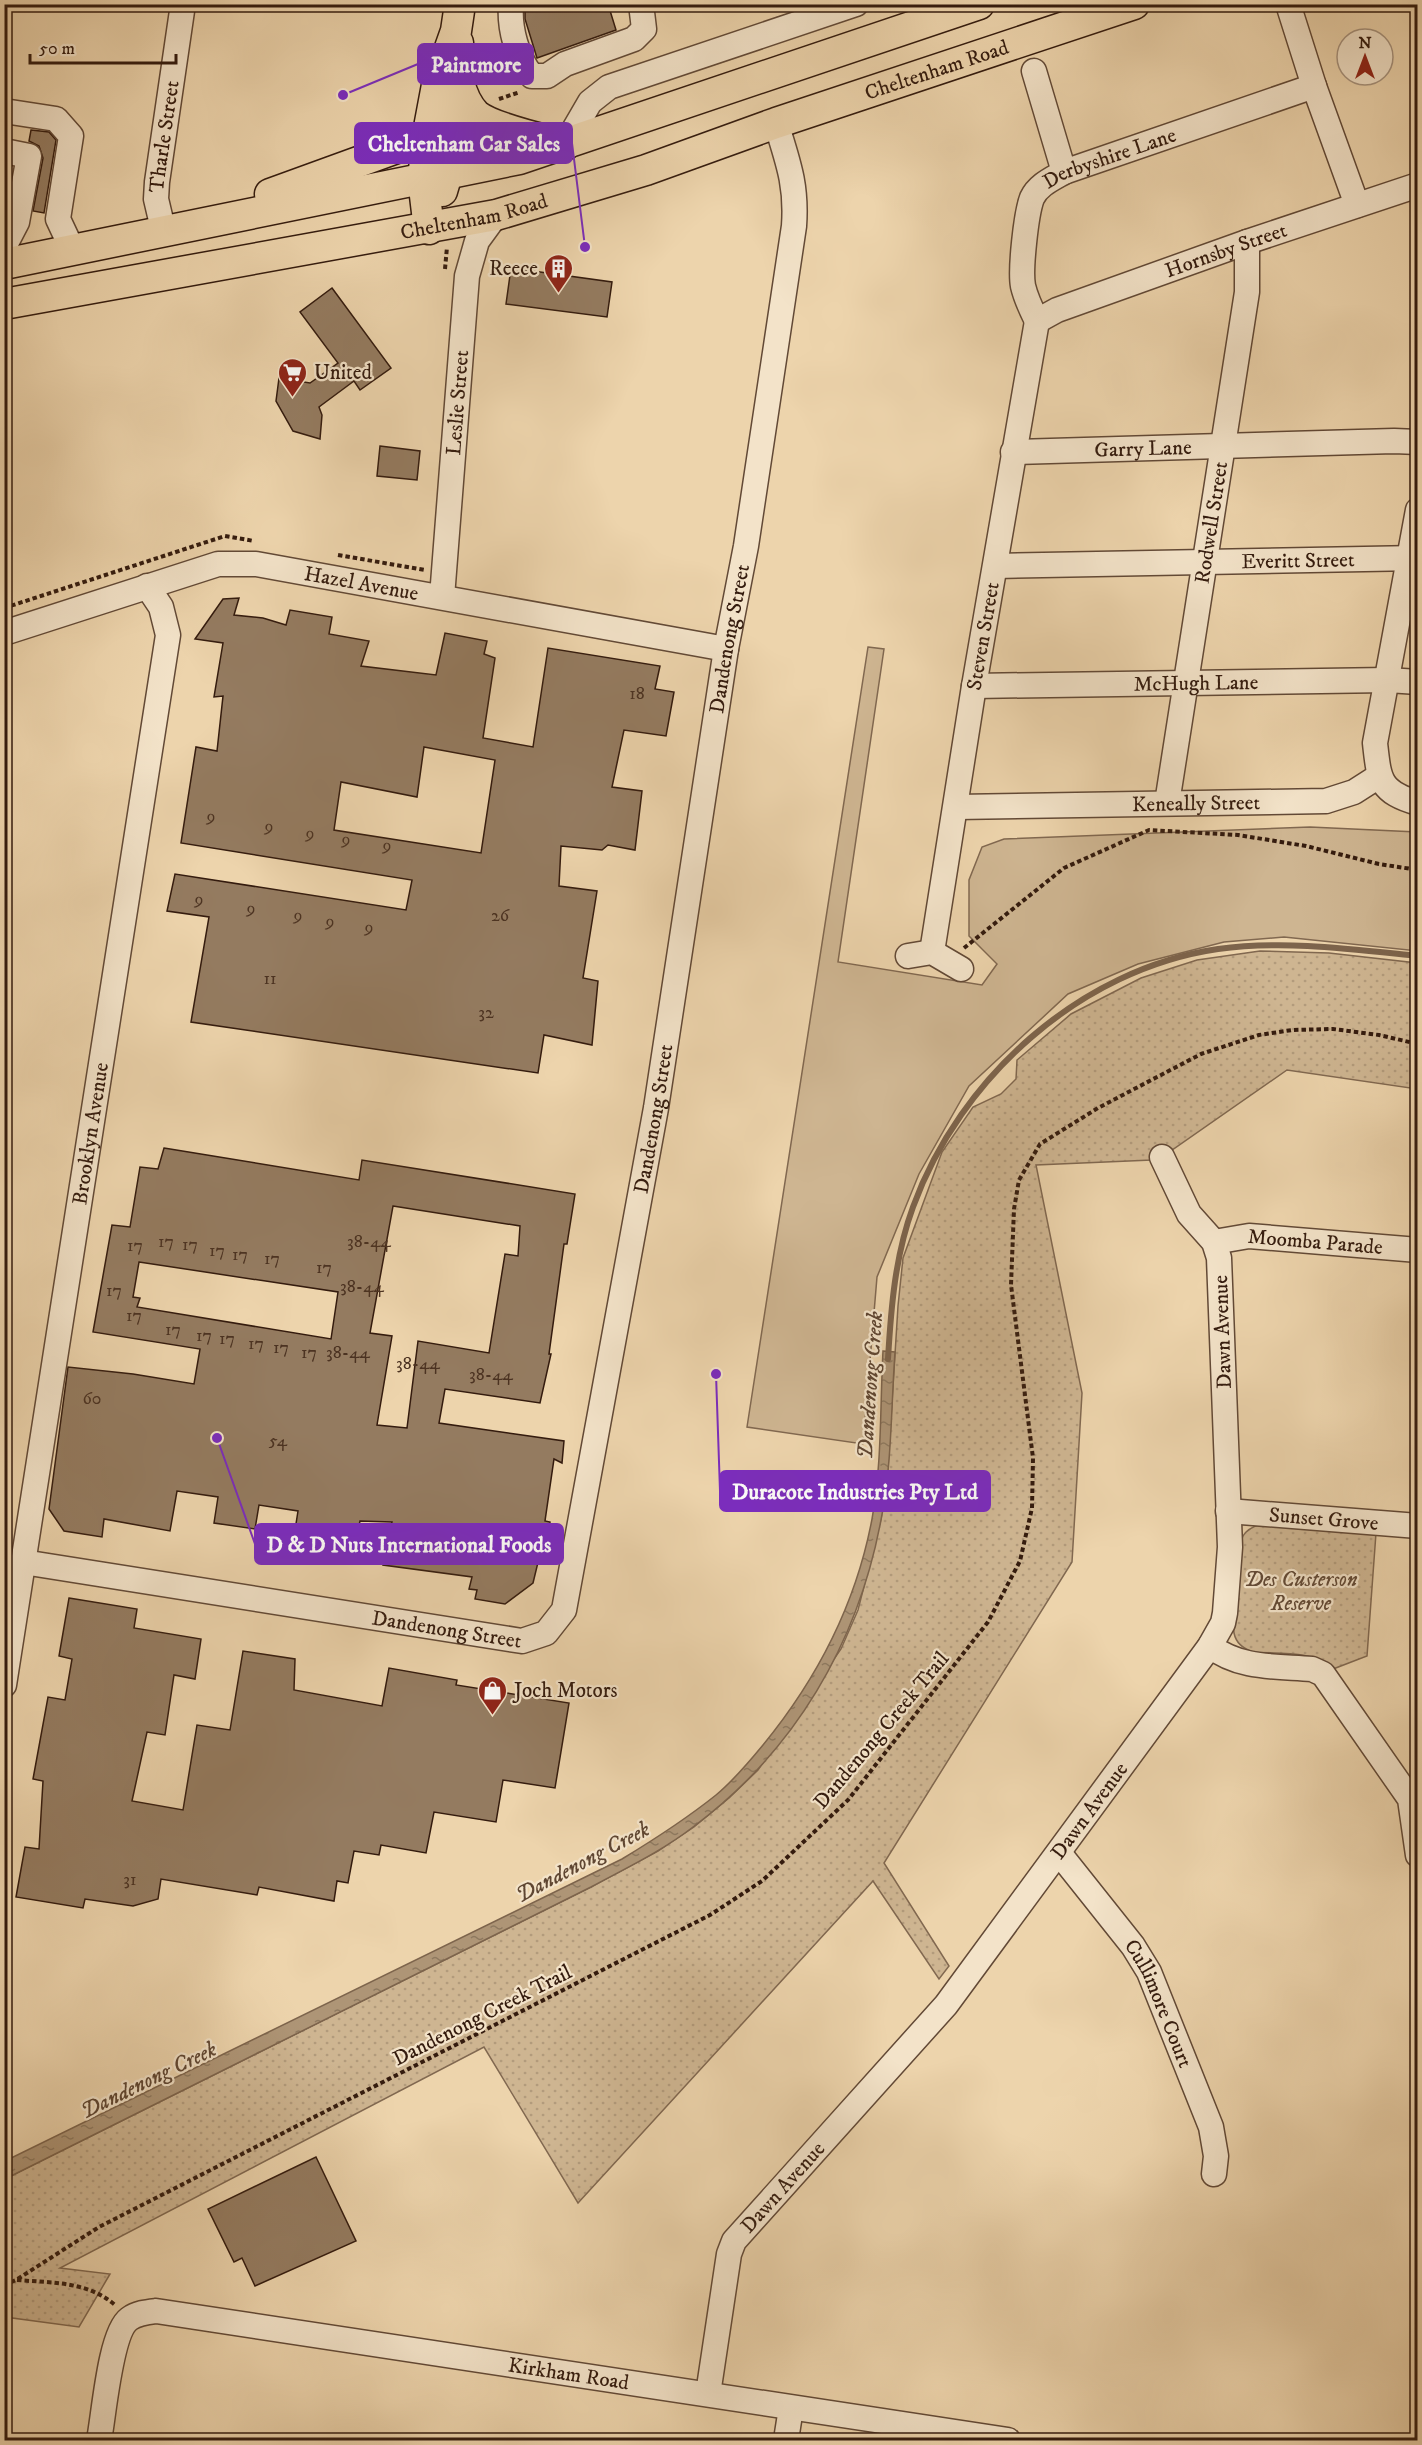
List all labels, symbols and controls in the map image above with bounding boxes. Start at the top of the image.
scale bar [30,27,176,65]
north arrow [1335,27,1395,87]
text: N [1358,33,1372,53]
street label: Cheltenham Road [862,34,1013,107]
text: 50 m [39,38,75,60]
callout: Paintmore [418,44,533,84]
text: Paintmore [431,52,521,79]
street label: Tharle Street [144,79,186,193]
street label: Derbyshire Lane [1038,122,1180,195]
callout: Cheltenham Car Sales [355,123,572,163]
text: Cheltenham Car Sales [368,131,561,158]
street label: Cheltenham Road [398,188,551,246]
street label: Hornsby Street [1162,218,1291,284]
building icon: Reece [543,252,575,294]
place label: Reece [489,256,538,282]
street label: Leslie Street [441,349,475,456]
supermarket icon: United [277,356,309,398]
place label: United [314,360,372,386]
street label: Garry Lane [1094,435,1192,464]
street label: Rodwell Street [1190,459,1234,586]
street label: Everitt Street [1241,547,1355,575]
street label: Hazel Avenue [302,561,421,607]
street label: Dandenong Street [704,562,756,715]
street label: Steven Street [961,580,1006,692]
street label: McHugh Lane [1133,670,1259,698]
house number: 18 [629,683,645,705]
street label: Keneally Street [1132,790,1261,818]
house number: 9 [206,806,215,828]
house number: 9 [264,816,273,838]
house number: 9 [305,823,314,845]
house number: 9 [341,829,350,851]
house number: 9 [382,835,391,857]
house number: 9 [194,889,203,911]
house number: 9 [246,898,255,920]
house number: 9 [293,905,302,927]
house number: 26 [491,905,510,927]
house number: 9 [325,911,334,933]
house number: 9 [364,917,373,939]
house number: 11 [263,968,277,990]
house number: 32 [478,1002,494,1024]
street label: Dandenong Street [629,1042,680,1196]
street label: Brooklyn Avenue [67,1060,115,1207]
street label: Moomba Parade [1247,1224,1384,1261]
house number: 17 [158,1231,174,1253]
house number: 38-44 [347,1231,392,1253]
house number: 17 [182,1234,198,1256]
house number: 17 [127,1235,143,1257]
house number: 17 [209,1240,225,1262]
house number: 17 [232,1244,248,1266]
house number: 17 [264,1248,280,1270]
house number: 17 [316,1257,332,1279]
street label: Dawn Avenue [1208,1274,1238,1389]
house number: 38-44 [340,1276,385,1298]
house number: 17 [106,1280,122,1302]
house number: 17 [126,1305,142,1327]
water label: Dandenong Creek [852,1310,889,1460]
house number: 17 [165,1319,181,1341]
house number: 17 [196,1325,212,1347]
house number: 17 [219,1328,235,1350]
house number: 17 [248,1333,264,1355]
house number: 17 [273,1337,289,1359]
house number: 17 [301,1342,317,1364]
house number: 38-44 [326,1342,371,1364]
house number: 38-44 [396,1353,441,1375]
house number: 38-44 [469,1364,514,1386]
house number: 60 [82,1388,102,1410]
house number: 54 [269,1430,288,1452]
callout: Duracote Industries Pty Ltd [720,1471,990,1511]
text: Duracote Industries Pty Ltd [732,1479,979,1506]
street label: Sunset Grove [1268,1502,1380,1537]
callout: D & D Nuts International Foods [255,1524,563,1564]
text: D & D Nuts International Foods [267,1532,552,1559]
park label: Des Custerson Reserve [1245,1567,1358,1617]
street label: Dandenong Street [370,1605,524,1655]
street label: Dandenong Creek Trail [808,1646,956,1815]
shop icon: Joch Motors [477,1674,509,1716]
place label: Joch Motors [512,1678,618,1704]
street label: Dawn Avenue [1045,1757,1134,1865]
water label: Dandenong Creek [511,1815,655,1909]
house number: 31 [123,1869,137,1891]
street label: Cullimore Court [1118,1935,1198,2072]
street label: Dandenong Creek Trail [389,1959,577,2072]
water label: Dandenong Creek [76,2035,222,2125]
street label: Dawn Avenue [735,2136,831,2239]
street label: Kirkham Road [506,2352,631,2397]

